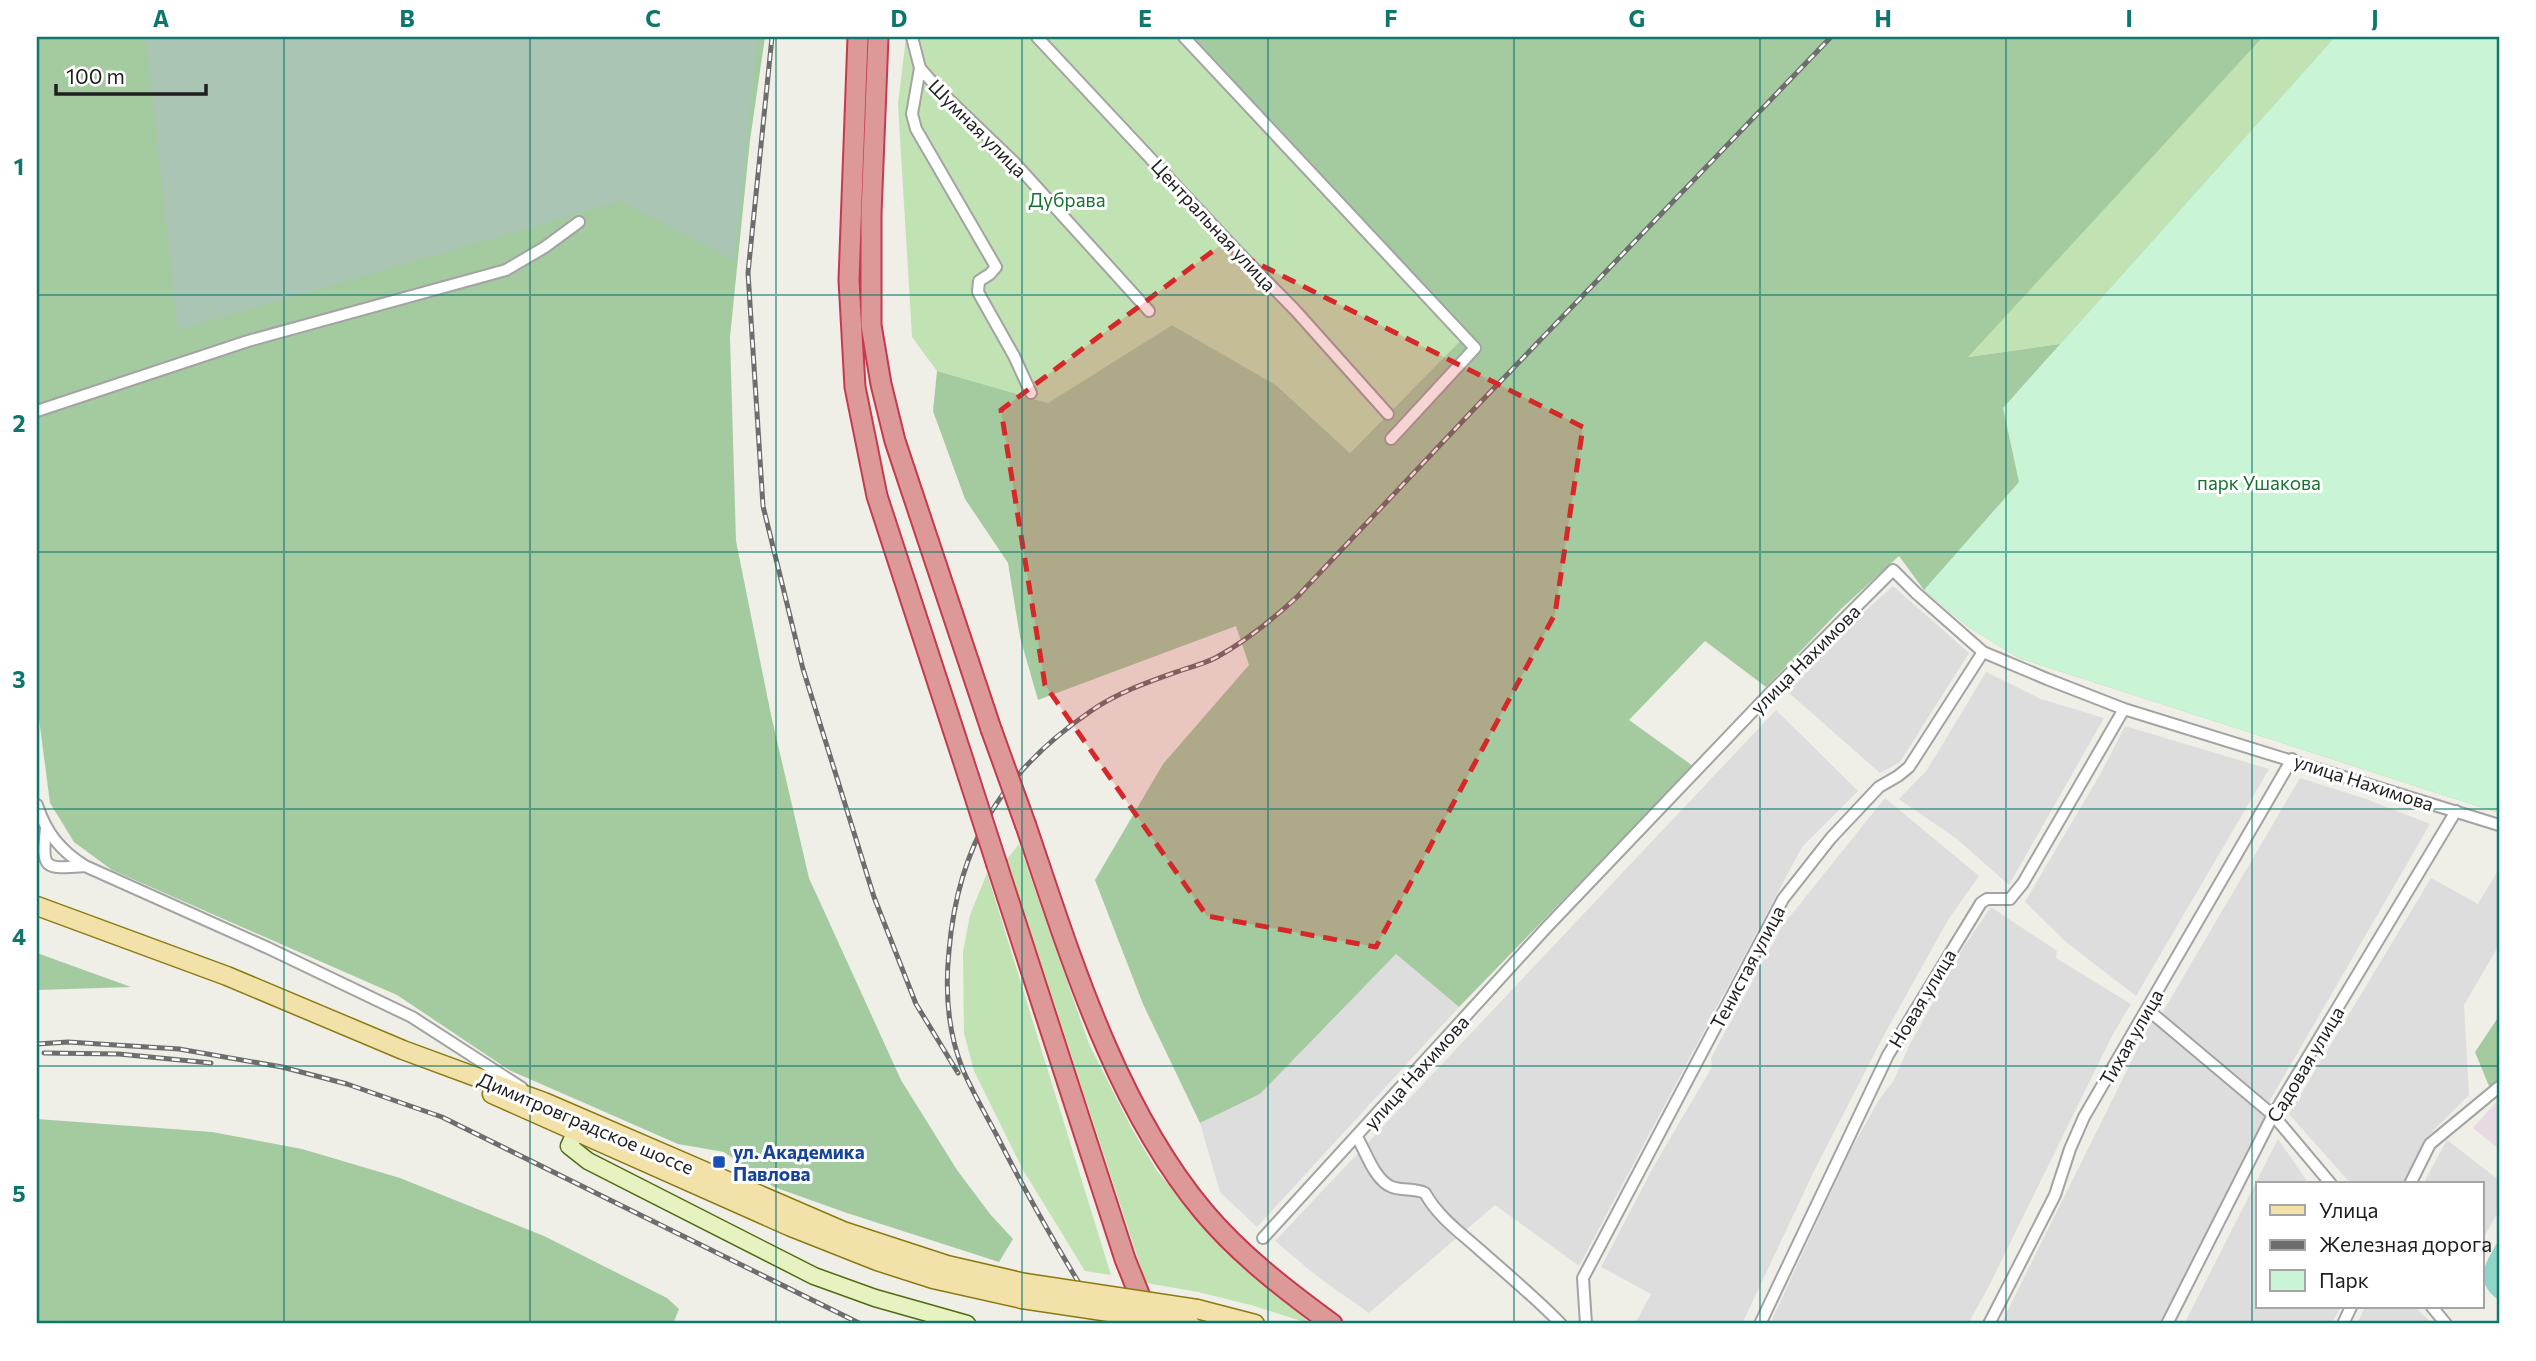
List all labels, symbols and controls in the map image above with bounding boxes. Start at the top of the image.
text: A [153,4,170,32]
text: B [399,4,415,32]
text: C [645,4,661,32]
text: D [891,4,908,32]
text: E [1138,4,1152,32]
text: F [1384,4,1398,32]
text: G [1629,4,1645,32]
text: H [1874,4,1892,32]
text: I [2125,4,2133,32]
text: J [2371,4,2379,32]
scale bar [56,52,206,96]
text: 100 m [66,63,125,88]
street label: Шумная улица [924,74,1032,182]
text: 1 [14,152,24,180]
street label: Центральная улица [1147,154,1281,296]
park label: Дубрава [1028,188,1106,211]
text: 2 [12,409,26,437]
park label: парк Ушакова [2197,471,2321,494]
street label: улица Нахимова [1745,599,1865,719]
text: 3 [12,665,26,693]
street label: улица Нахимова [2291,749,2437,815]
street label: Тенистая улица [1705,901,1789,1033]
text: 4 [12,922,26,950]
street label: Новая улица [1884,944,1960,1052]
street label: Тихая улица [2094,985,2168,1089]
street label: Садовая улица [2261,1002,2349,1126]
street label: улица Нахимова [1359,1010,1473,1134]
street label: Димитровградское шоссе [475,1067,697,1179]
place label: ул. Академика Павлова [733,1140,865,1185]
marker: ул. Академика Павлова [711,1154,727,1170]
text: 5 [12,1179,26,1207]
legend [2256,1182,2484,1308]
text: Улица [2319,1197,2378,1222]
text: Железная дорога [2319,1231,2492,1256]
text: Парк [2319,1267,2369,1292]

